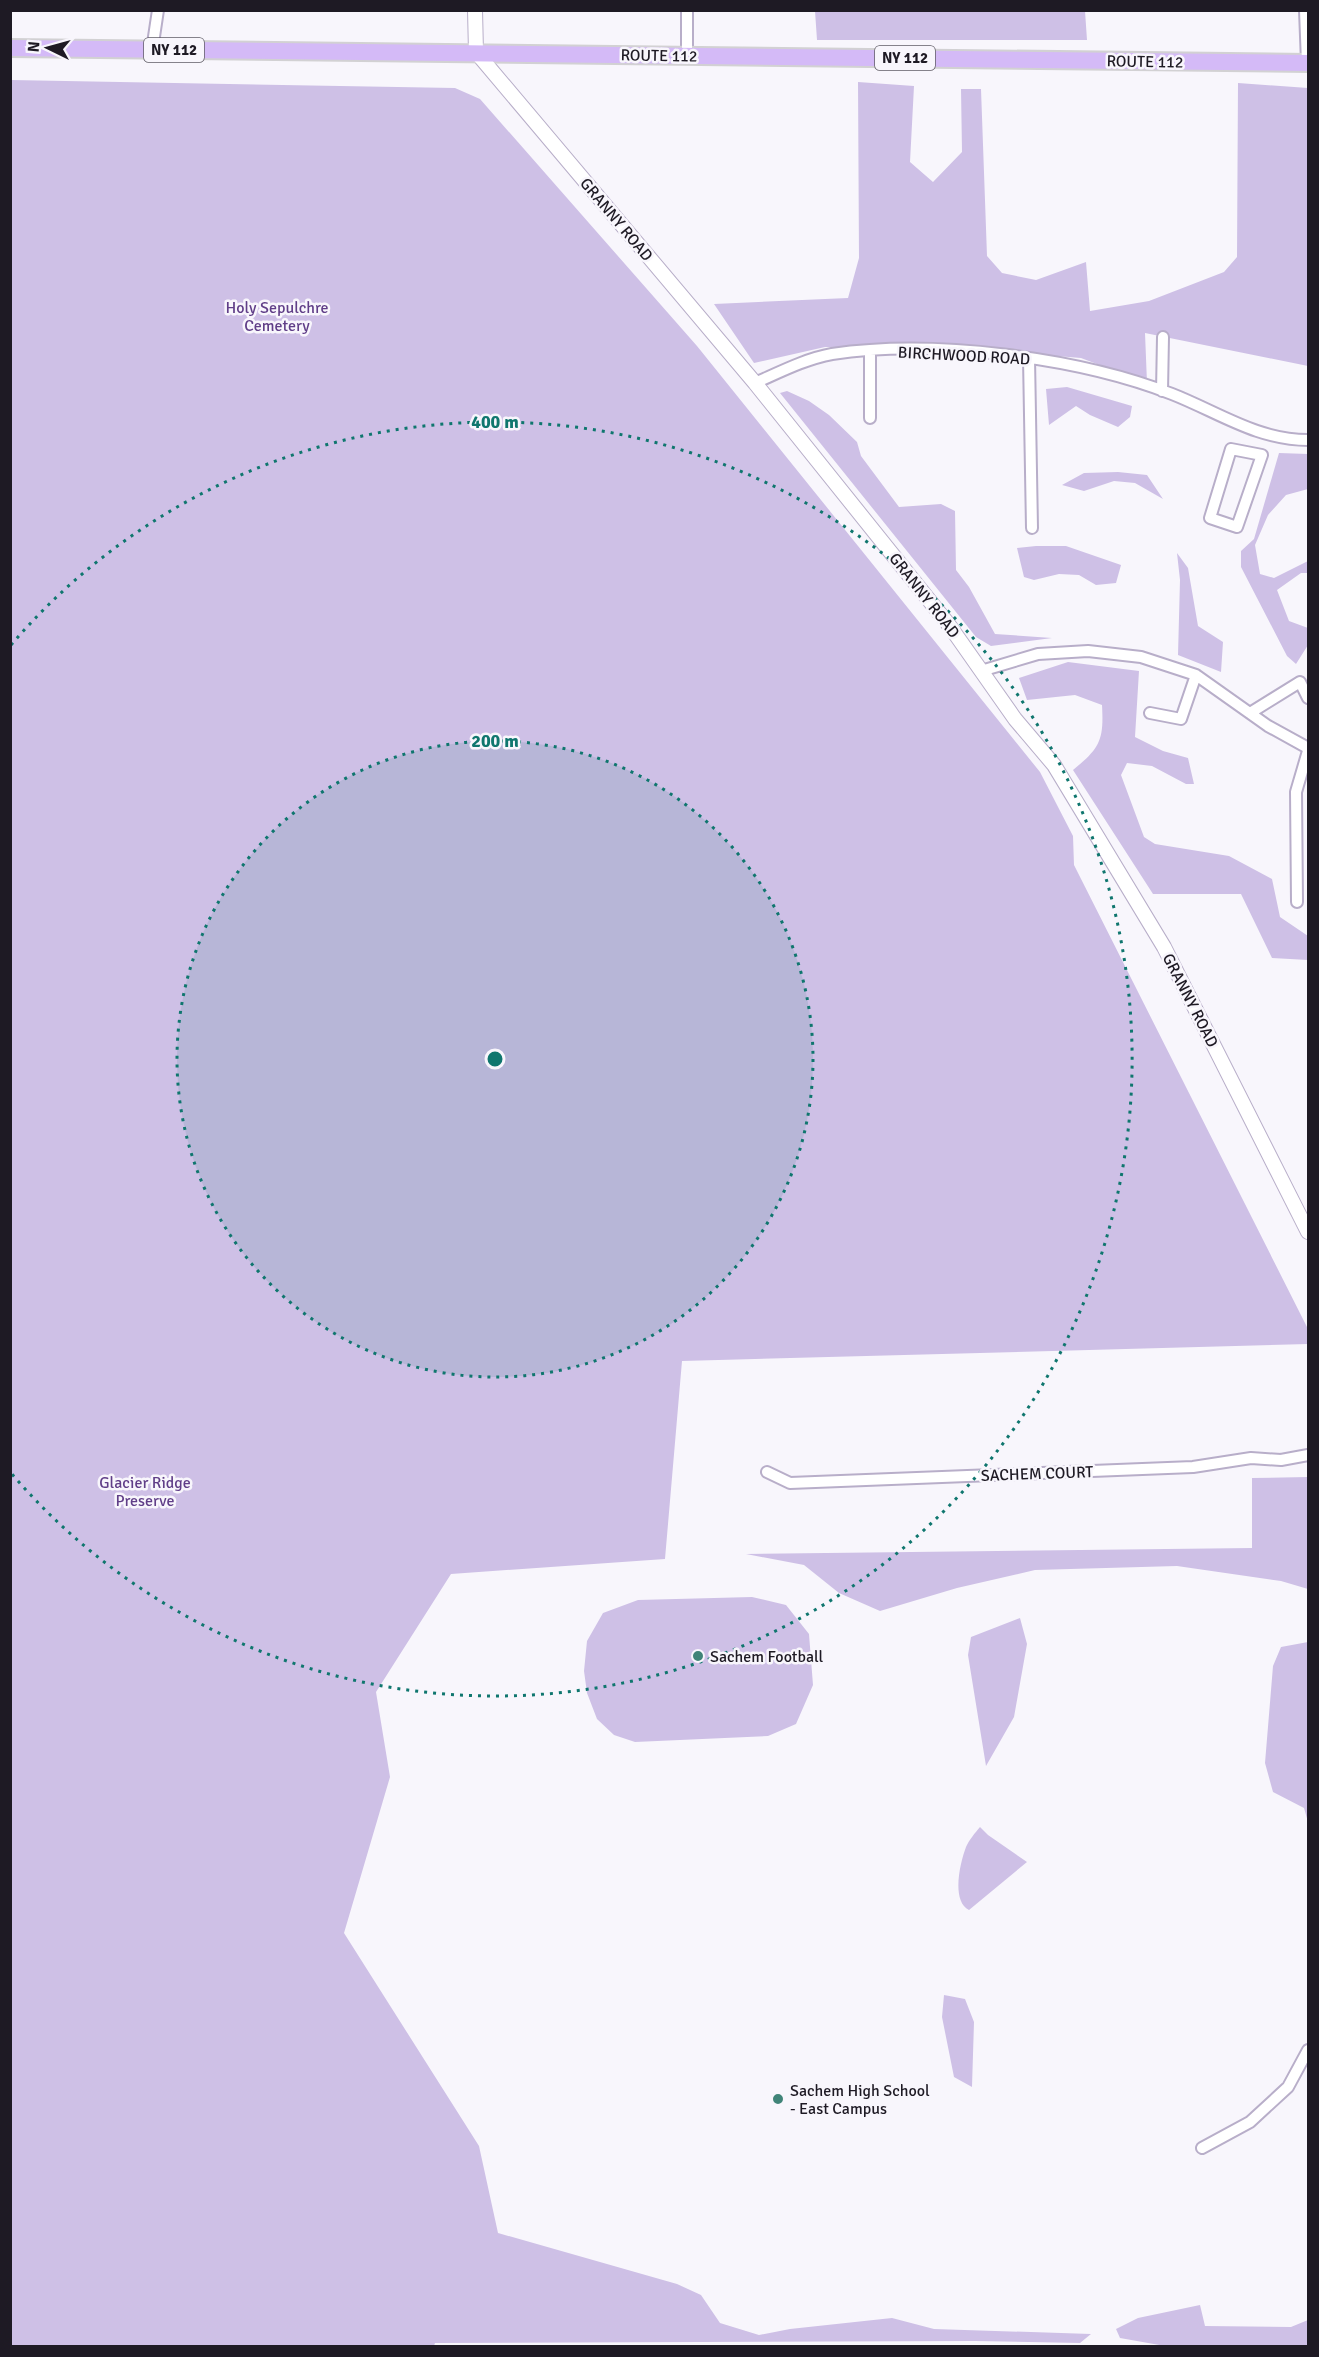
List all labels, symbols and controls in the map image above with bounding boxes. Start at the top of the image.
north arrow [18,18,78,78]
road number: NY 112 [144,38,204,62]
text: N [24,40,45,53]
street label: ROUTE 112 [620,45,698,67]
road number: NY 112 [875,46,935,70]
street label: ROUTE 112 [1106,51,1184,73]
street label: GRANNY ROAD [576,174,657,265]
park label: Holy Sepulchre Cemetery [225,298,329,336]
street label: BIRCHWOOD ROAD [897,343,1031,369]
text: 400 m [471,411,519,433]
street label: GRANNY ROAD [885,549,964,642]
text: 200 m [471,730,519,752]
street label: GRANNY ROAD [1158,950,1222,1051]
centre of rings [485,1049,505,1069]
street label: SACHEM COURT [980,1462,1094,1486]
park label: Glacier Ridge Preserve [99,1473,191,1511]
place label: Sachem Football [710,1647,824,1667]
marker: Sachem Football [691,1649,705,1663]
place label: Sachem High School - East Campus [790,2081,930,2119]
marker: Sachem High School - East Campus [771,2092,785,2106]

